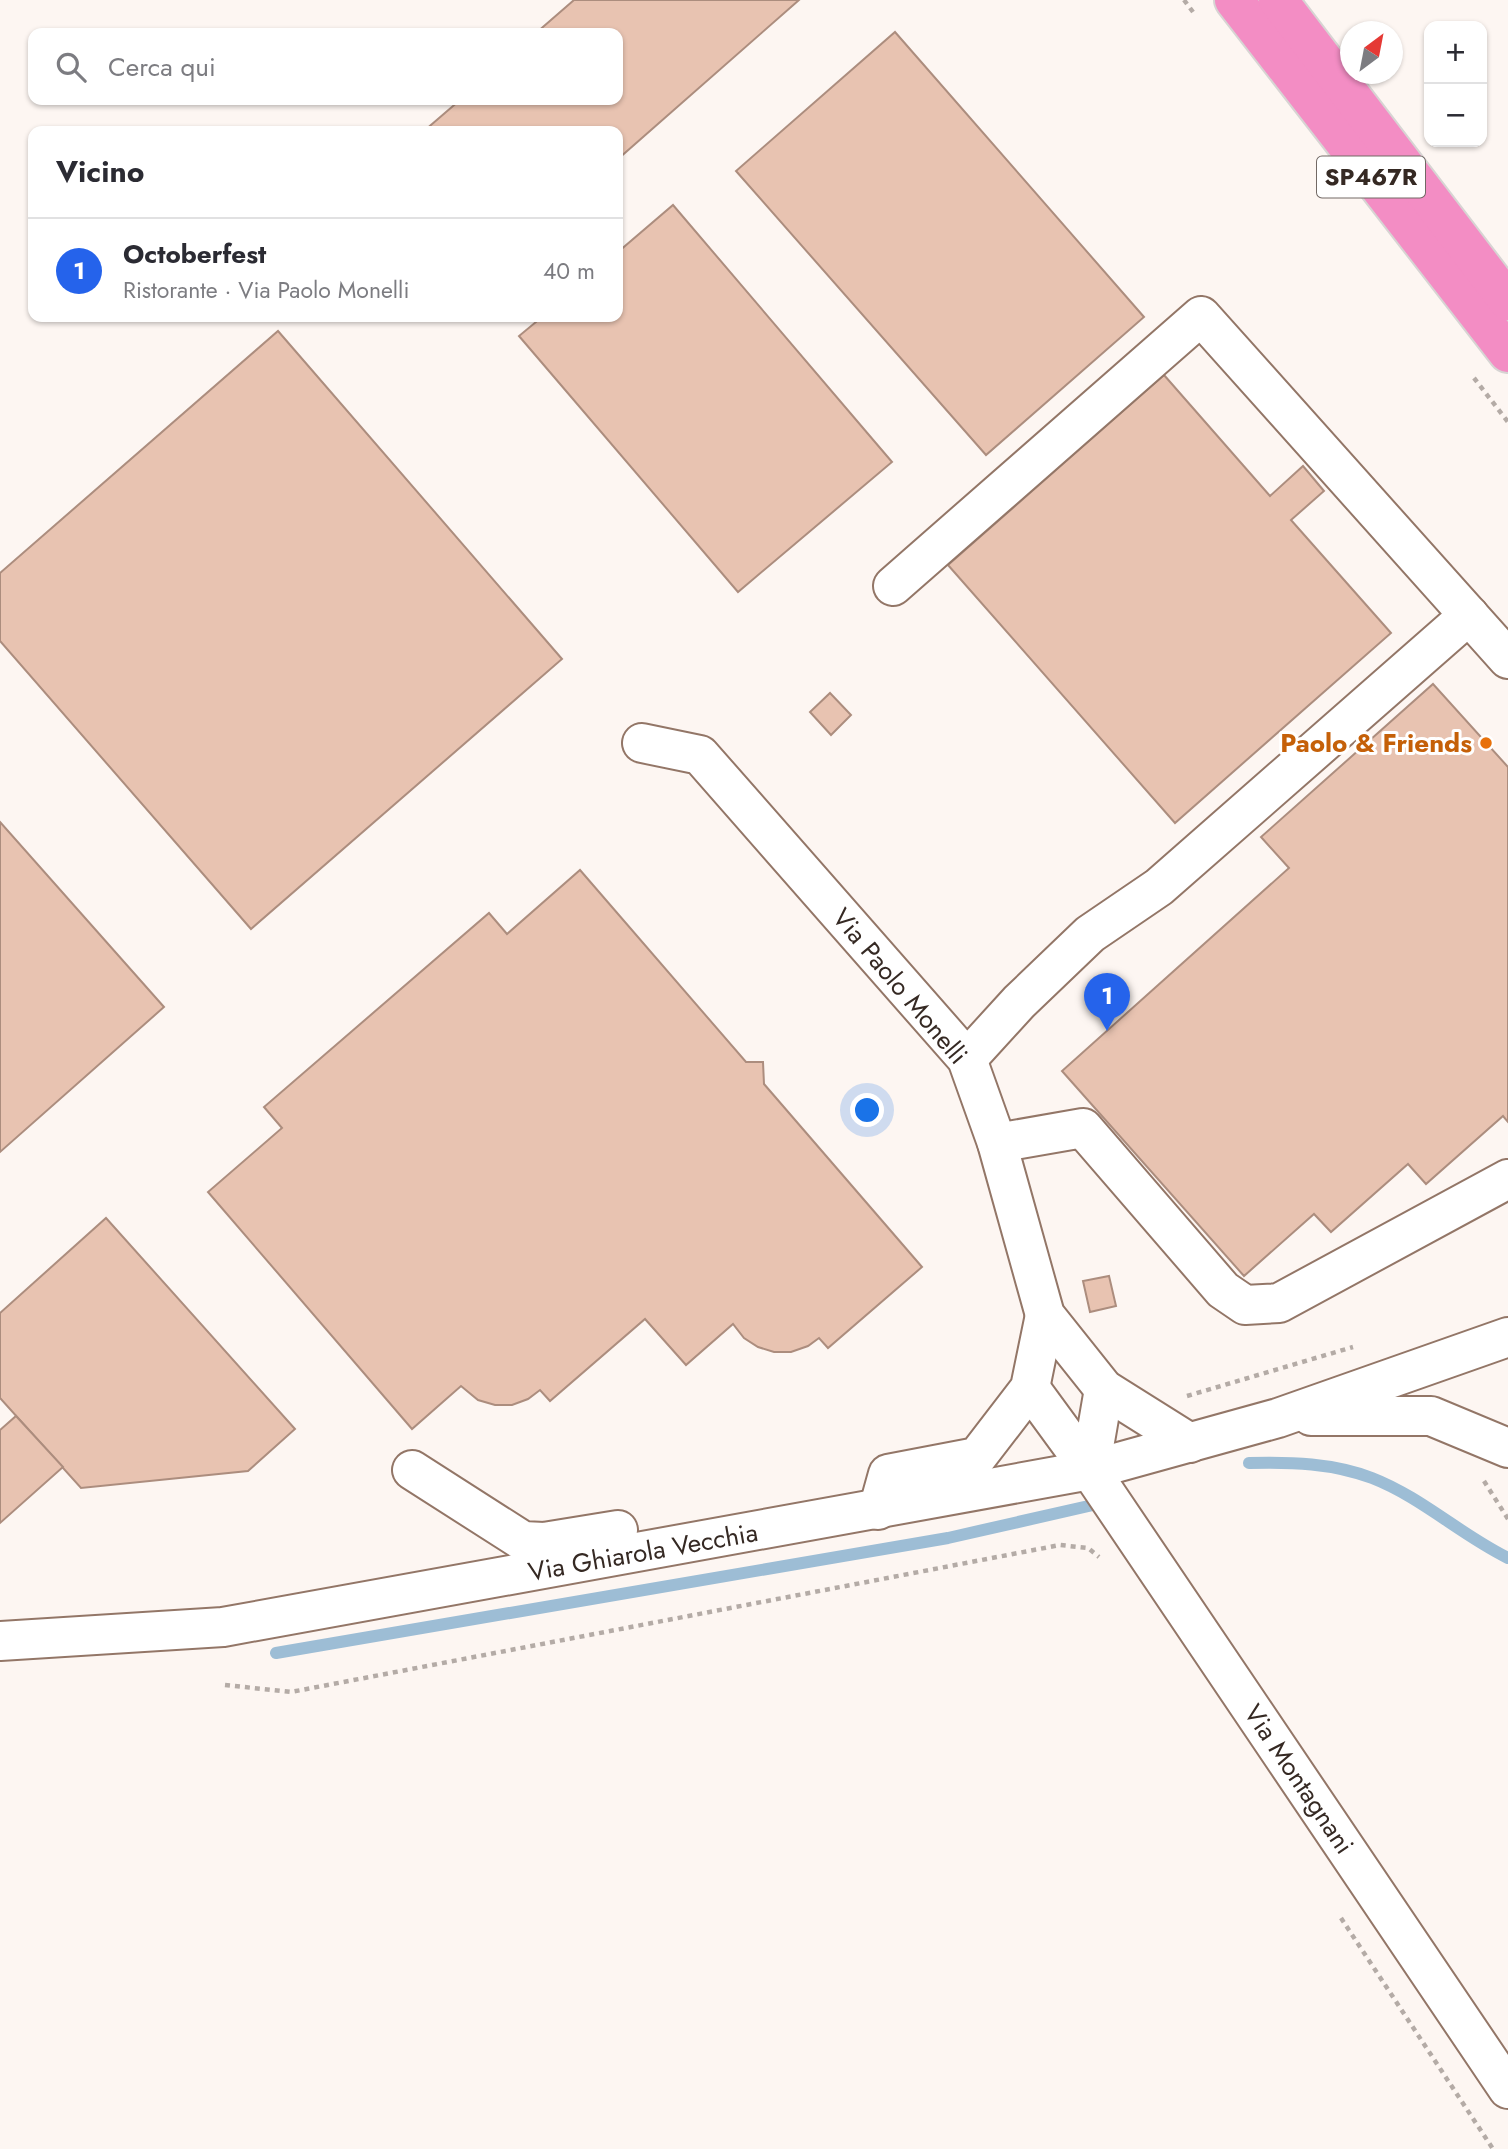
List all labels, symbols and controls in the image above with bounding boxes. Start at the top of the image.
north arrow [1340,21,1403,84]
map controls [1424,21,1487,147]
button: + [1424,21,1487,84]
search box [28,28,623,105]
icon: search [52,48,90,86]
text: Cerca qui [108,48,216,86]
button: − [1424,84,1487,147]
text: Vicino [56,150,144,193]
road number: SP467R [1317,156,1425,197]
text: Octoberfest [123,235,266,273]
text: 1 [73,254,85,288]
text: 40 m [543,254,595,288]
text: Ristorante · Via Paolo Monelli [123,273,409,307]
place label: Paolo & Friends [1280,724,1472,762]
marker: Paolo & Friends [1478,735,1494,751]
street label: Via Paolo Monelli [823,900,977,1072]
pin: 1 [1084,973,1130,1031]
your location [850,1093,884,1127]
street label: Via Ghiarola Vecchia [525,1513,761,1591]
street label: Via Montagnani [1235,1697,1363,1861]

